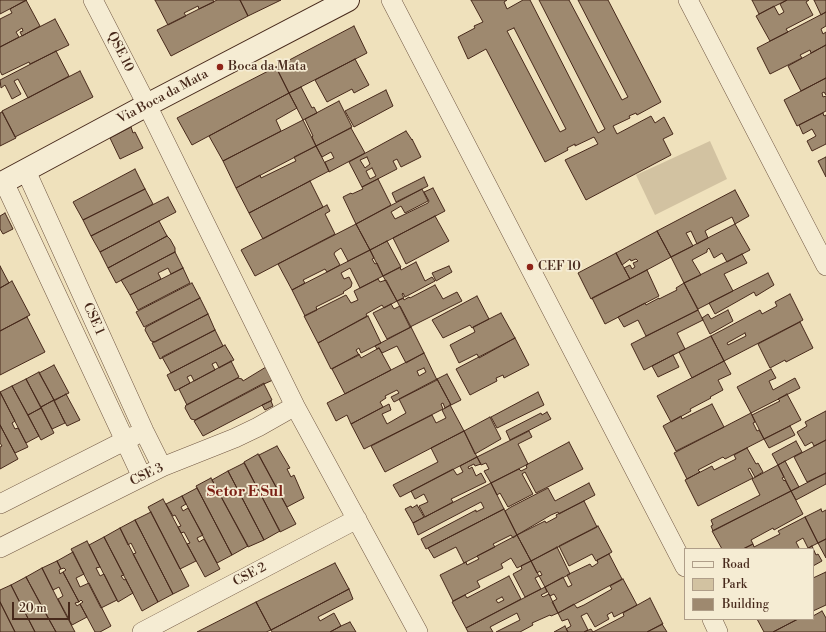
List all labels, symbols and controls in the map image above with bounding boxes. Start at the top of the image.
street label: QSE 10 [103,29,137,75]
place label: Boca da Mata [228,59,306,75]
marker: Boca da Mata [215,62,225,72]
street label: Via Boca da Mata [115,67,211,127]
place label: CEF 10 [538,259,581,275]
marker: CEF 10 [525,262,535,272]
street label: CSE 1 [79,300,107,338]
street label: CSE 3 [128,460,166,490]
district label: Setor E Sul [207,483,283,501]
legend [684,548,814,620]
text: Road [722,557,750,572]
street label: CSE 2 [231,560,269,590]
text: Park [722,577,747,592]
scale bar [14,594,72,620]
text: Building [722,597,769,612]
text: 20 m [19,601,47,616]

